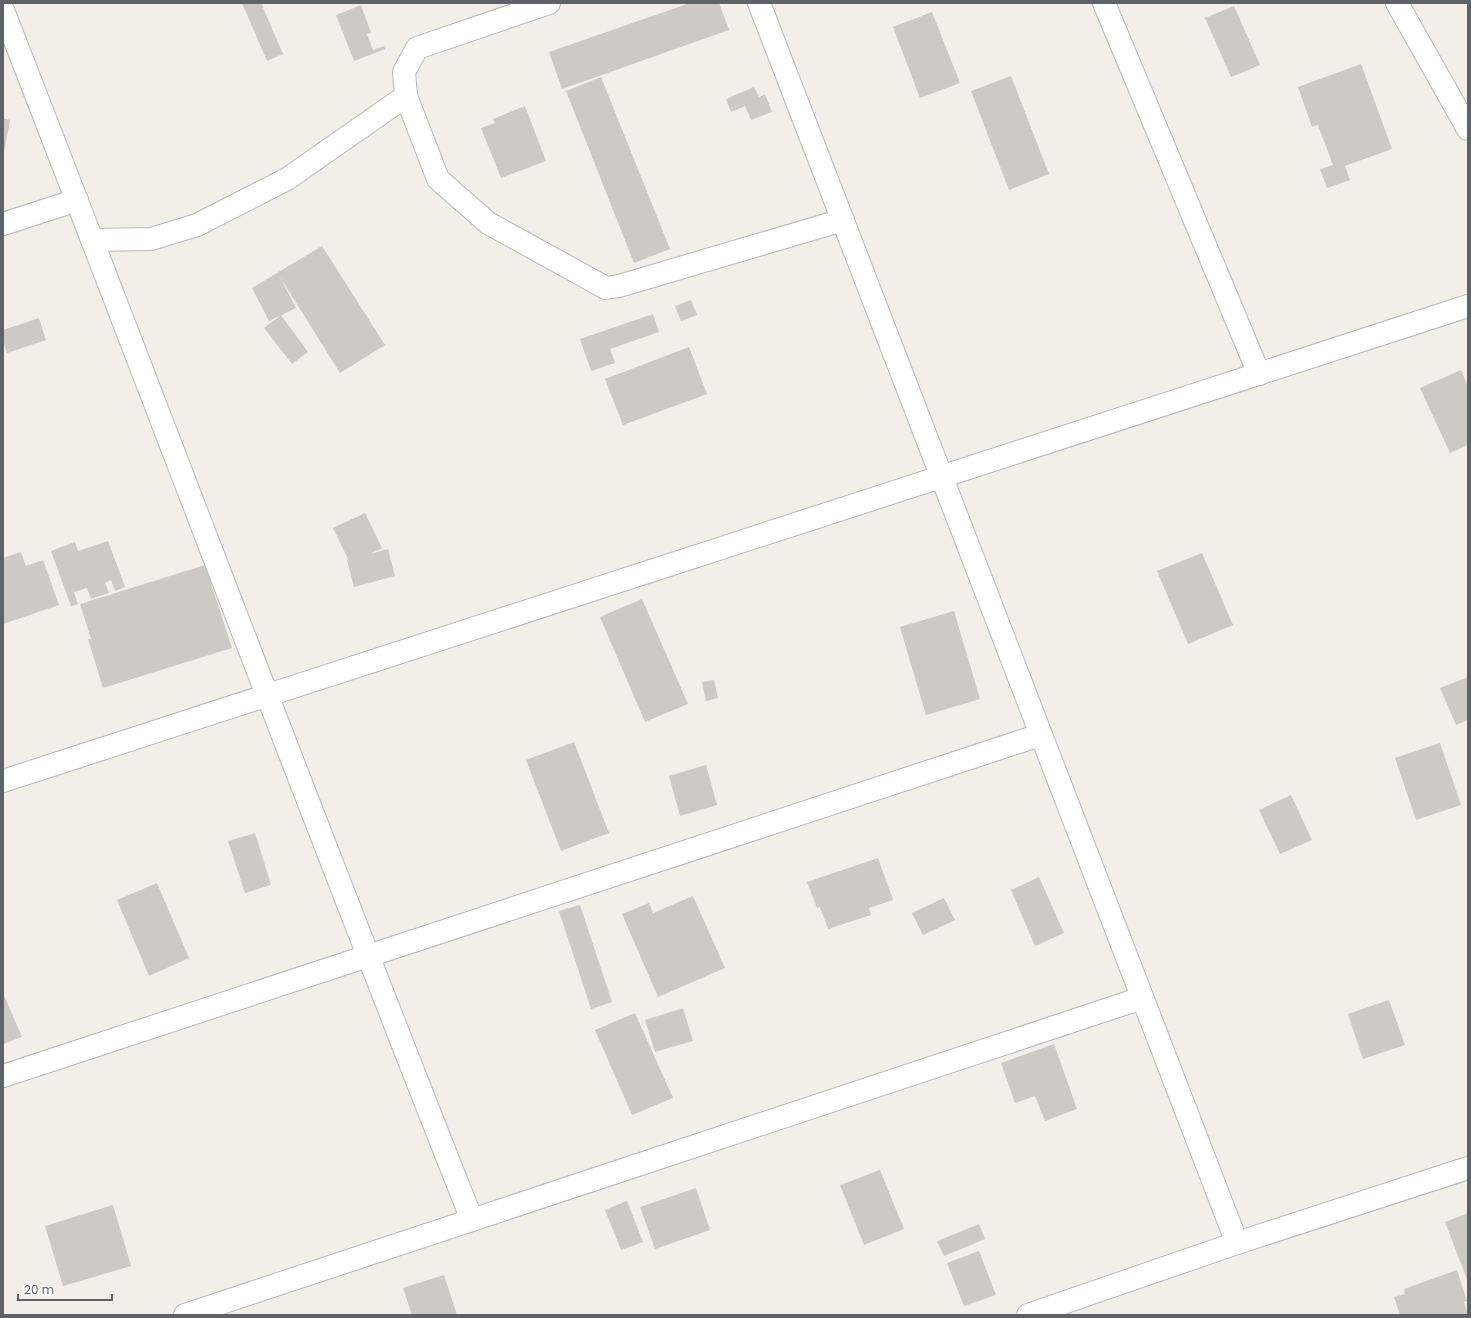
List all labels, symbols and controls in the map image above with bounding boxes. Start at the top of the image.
scale bar [18,1276,112,1302]
text: 20 m [24,1281,54,1298]

